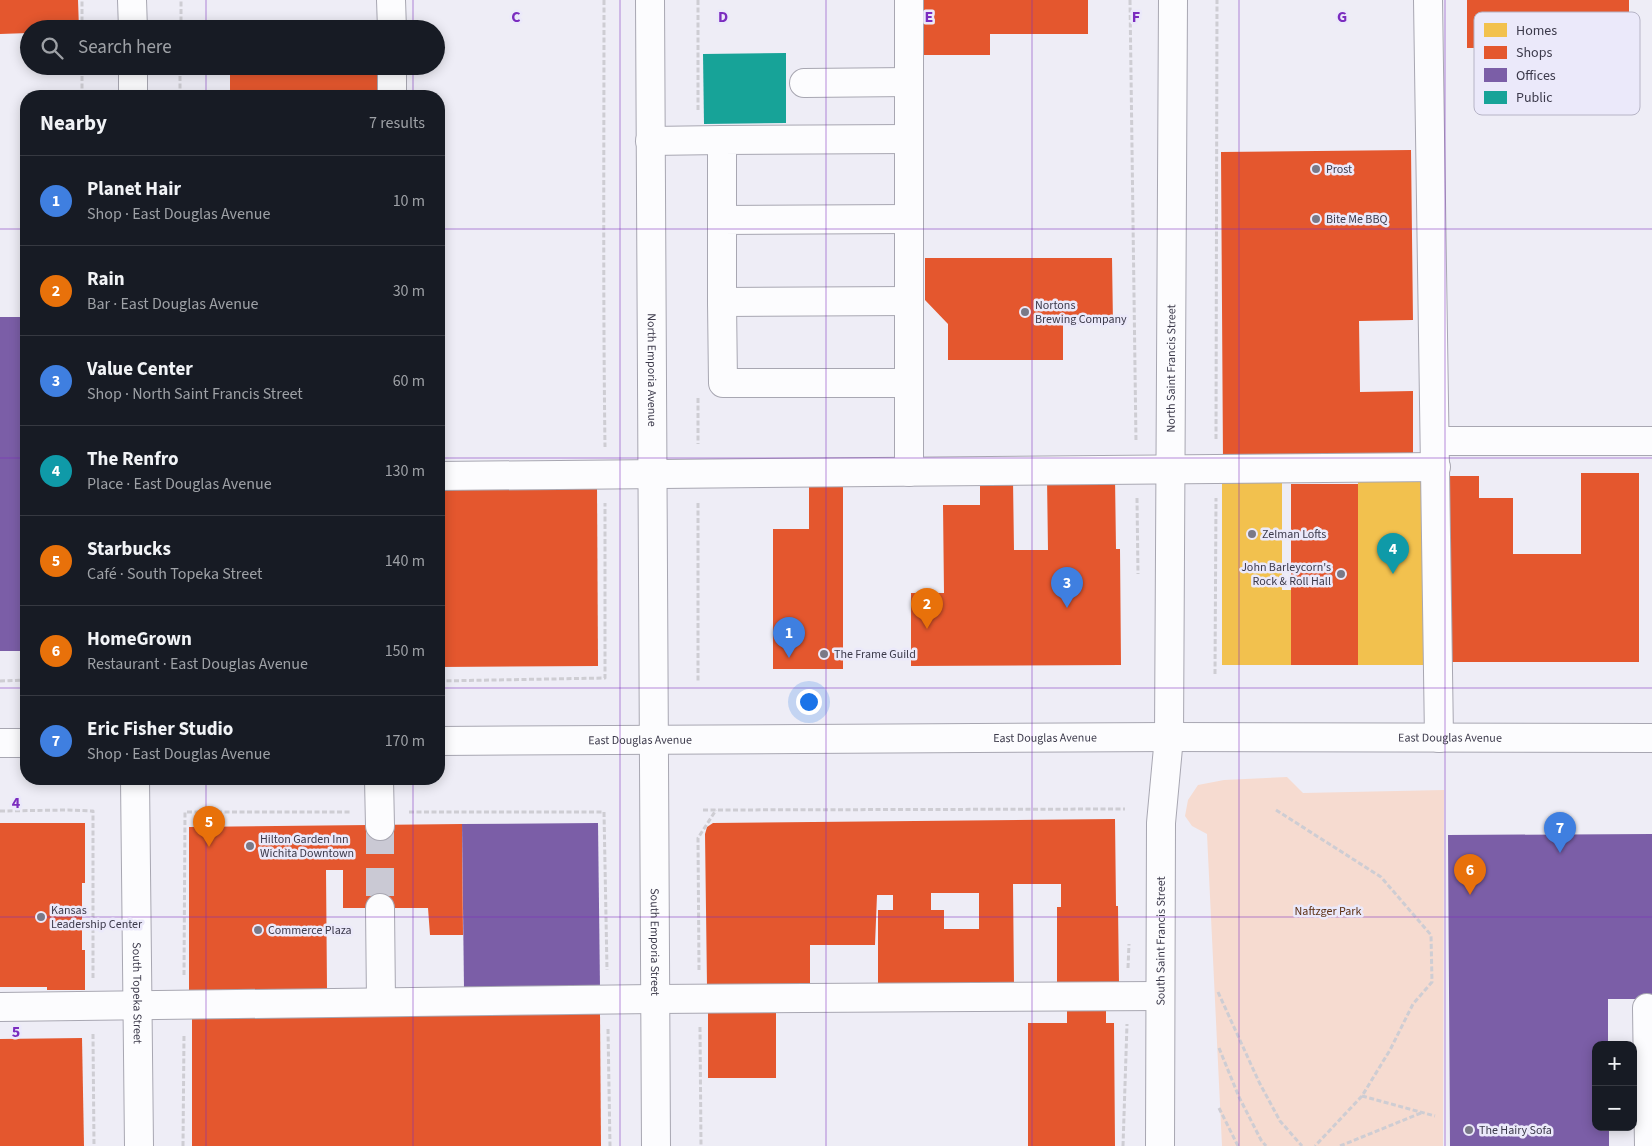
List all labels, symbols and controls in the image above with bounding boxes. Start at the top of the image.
text: C [511,6,521,28]
text: D [718,6,728,28]
text: E [925,6,933,28]
text: F [1132,6,1140,28]
text: G [1337,6,1347,28]
legend [1474,12,1640,115]
search box [20,20,445,75]
text: Homes [1516,21,1557,41]
icon: search [38,34,66,62]
text: Search here [78,34,172,61]
text: Shops [1516,43,1552,63]
text: Offices [1516,66,1556,86]
text: Public [1516,88,1553,108]
text: Nearby [40,108,107,138]
text: 7 results [369,112,425,134]
place label: Prost [1326,161,1352,178]
marker: Prost [1310,163,1322,175]
text: Planet Hair [87,176,181,203]
text: 1 [52,190,60,212]
text: 10 m [393,190,425,212]
text: Shop · East Douglas Avenue [87,203,270,225]
place label: Bite Me BBQ [1326,211,1387,228]
marker: Bite Me BBQ [1310,213,1322,225]
text: Rain [87,266,125,293]
text: 2 [52,280,60,302]
text: 30 m [393,280,425,302]
text: Bar · East Douglas Avenue [87,293,259,315]
place label: Nortons Brewing Company [1035,297,1127,328]
street label: North Saint Francis Street [1163,304,1180,432]
marker: Nortons Brewing Company [1019,306,1031,318]
street label: North Emporia Avenue [643,313,660,427]
text: Value Center [87,356,193,383]
text: 3 [52,370,60,392]
text: 60 m [393,370,425,392]
text: Shop · North Saint Francis Street [87,383,303,405]
text: The Renfro [87,446,179,473]
text: 4 [52,460,60,482]
text: 130 m [385,460,425,482]
text: Place · East Douglas Avenue [87,473,272,495]
place label: Zelman Lofts [1262,526,1326,543]
marker: Zelman Lofts [1246,528,1258,540]
pin: 4 [1377,533,1409,574]
text: Starbucks [87,536,171,563]
text: 5 [52,550,60,572]
text: 140 m [385,550,425,572]
place label: John Barleycorn's Rock & Roll Hall [1241,559,1331,590]
text: Café · South Topeka Street [87,563,262,585]
pin: 3 [1051,567,1083,608]
marker: John Barleycorn's Rock & Roll Hall [1335,568,1347,580]
pin: 2 [911,588,943,629]
pin: 1 [773,617,805,658]
text: HomeGrown [87,626,192,653]
text: 6 [52,640,60,662]
text: 150 m [385,640,425,662]
place label: The Frame Guild [834,646,916,663]
marker: The Frame Guild [818,648,830,660]
text: Restaurant · East Douglas Avenue [87,653,308,675]
your location [796,689,822,715]
text: Eric Fisher Studio [87,716,233,743]
street label: East Douglas Avenue [993,729,1097,747]
street label: East Douglas Avenue [1398,729,1502,747]
text: 7 [52,730,60,752]
text: 170 m [385,730,425,752]
street label: East Douglas Avenue [588,732,692,749]
text: Shop · East Douglas Avenue [87,743,270,765]
text: 4 [12,792,21,814]
pin: 5 [193,806,225,847]
pin: 7 [1544,812,1576,853]
place label: Hilton Garden Inn Wichita Downtown [260,831,354,862]
marker: Hilton Garden Inn Wichita Downtown [244,840,256,852]
pin: 6 [1454,854,1486,895]
street label: South Saint Francis Street [1152,876,1170,1006]
street label: South Emporia Street [646,888,663,996]
place label: Kansas Leadership Center [51,902,143,933]
park label: Naftzger Park [1295,903,1361,920]
marker: Kansas Leadership Center [35,911,47,923]
place label: Commerce Plaza [268,922,352,939]
marker: Commerce Plaza [252,924,264,936]
street label: South Topeka Street [128,942,146,1044]
text: 5 [12,1021,20,1043]
map controls [1592,1041,1637,1131]
button: + [1592,1041,1637,1086]
button: − [1592,1086,1637,1131]
place label: The Hairy Sofa [1479,1122,1552,1139]
marker: The Hairy Sofa [1463,1124,1475,1136]

